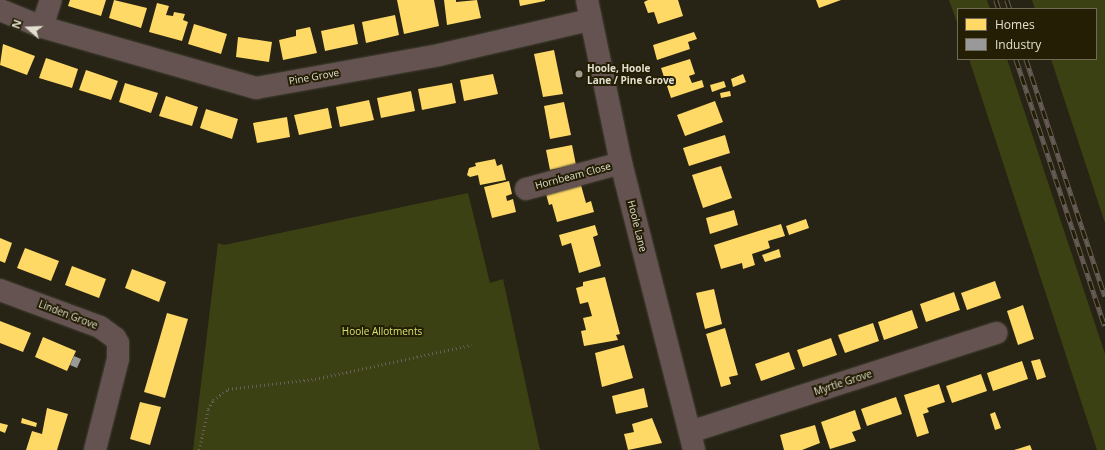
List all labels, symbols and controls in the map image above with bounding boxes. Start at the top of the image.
north arrow [8,8,48,48]
legend [957,8,1097,60]
text: Homes [995,16,1035,33]
text: N [8,17,25,31]
text: Industry [995,36,1041,53]
place label: Hoole, Hoole Lane / Pine Grove [587,62,674,86]
street label: Pine Grove [288,67,340,87]
marker: Hoole, Hoole Lane / Pine Grove [574,69,584,79]
street label: Hornbeam Close [534,160,612,192]
street label: Hoole Lane [625,199,649,253]
street label: Linden Grove [37,298,99,332]
park label: Hoole Allotments [342,326,422,338]
street label: Myrtle Grove [812,368,874,398]

